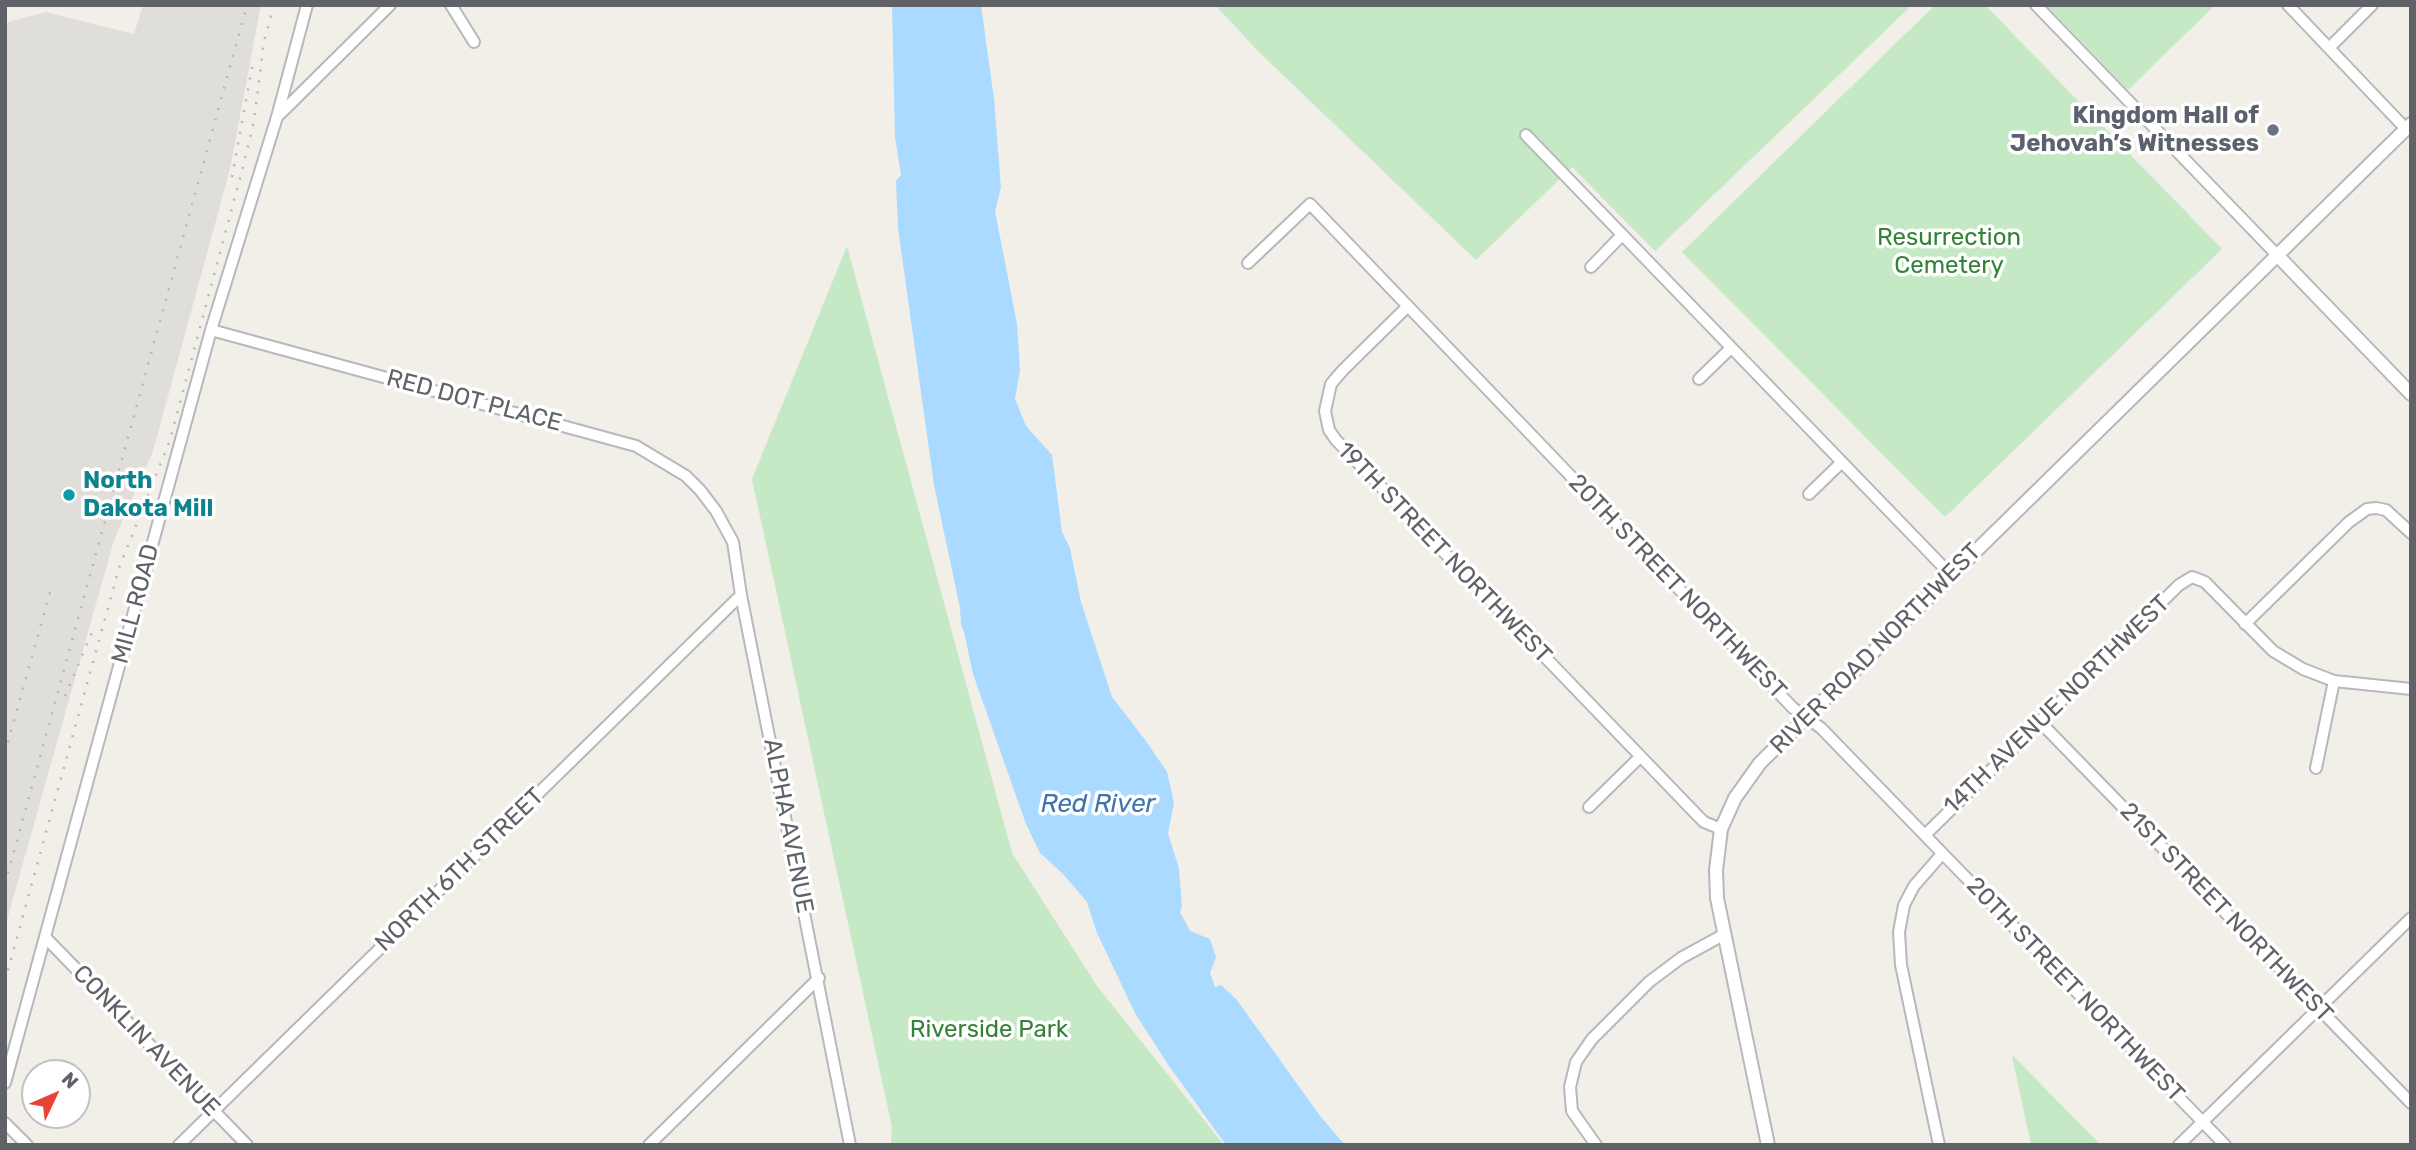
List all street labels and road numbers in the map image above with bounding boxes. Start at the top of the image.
street label: RED DOT PLACE [383,364,565,438]
street label: 19TH STREET NORTHWEST [1331,436,1557,670]
street label: 20TH STREET NORTHWEST [1562,469,1792,705]
street label: RIVER ROAD NORTHWEST [1765,538,1987,760]
street label: MILL ROAD [106,541,166,667]
street label: 14TH AVENUE NORTHWEST [1938,590,2176,820]
street label: ALPHA AVENUE [757,736,819,916]
street label: NORTH 6TH STREET [370,782,550,958]
street label: 21ST STREET NORTHWEST [2114,797,2338,1029]
street label: 20TH STREET NORTHWEST [1960,872,2190,1108]
street label: CONKLIN AVENUE [66,959,226,1123]

